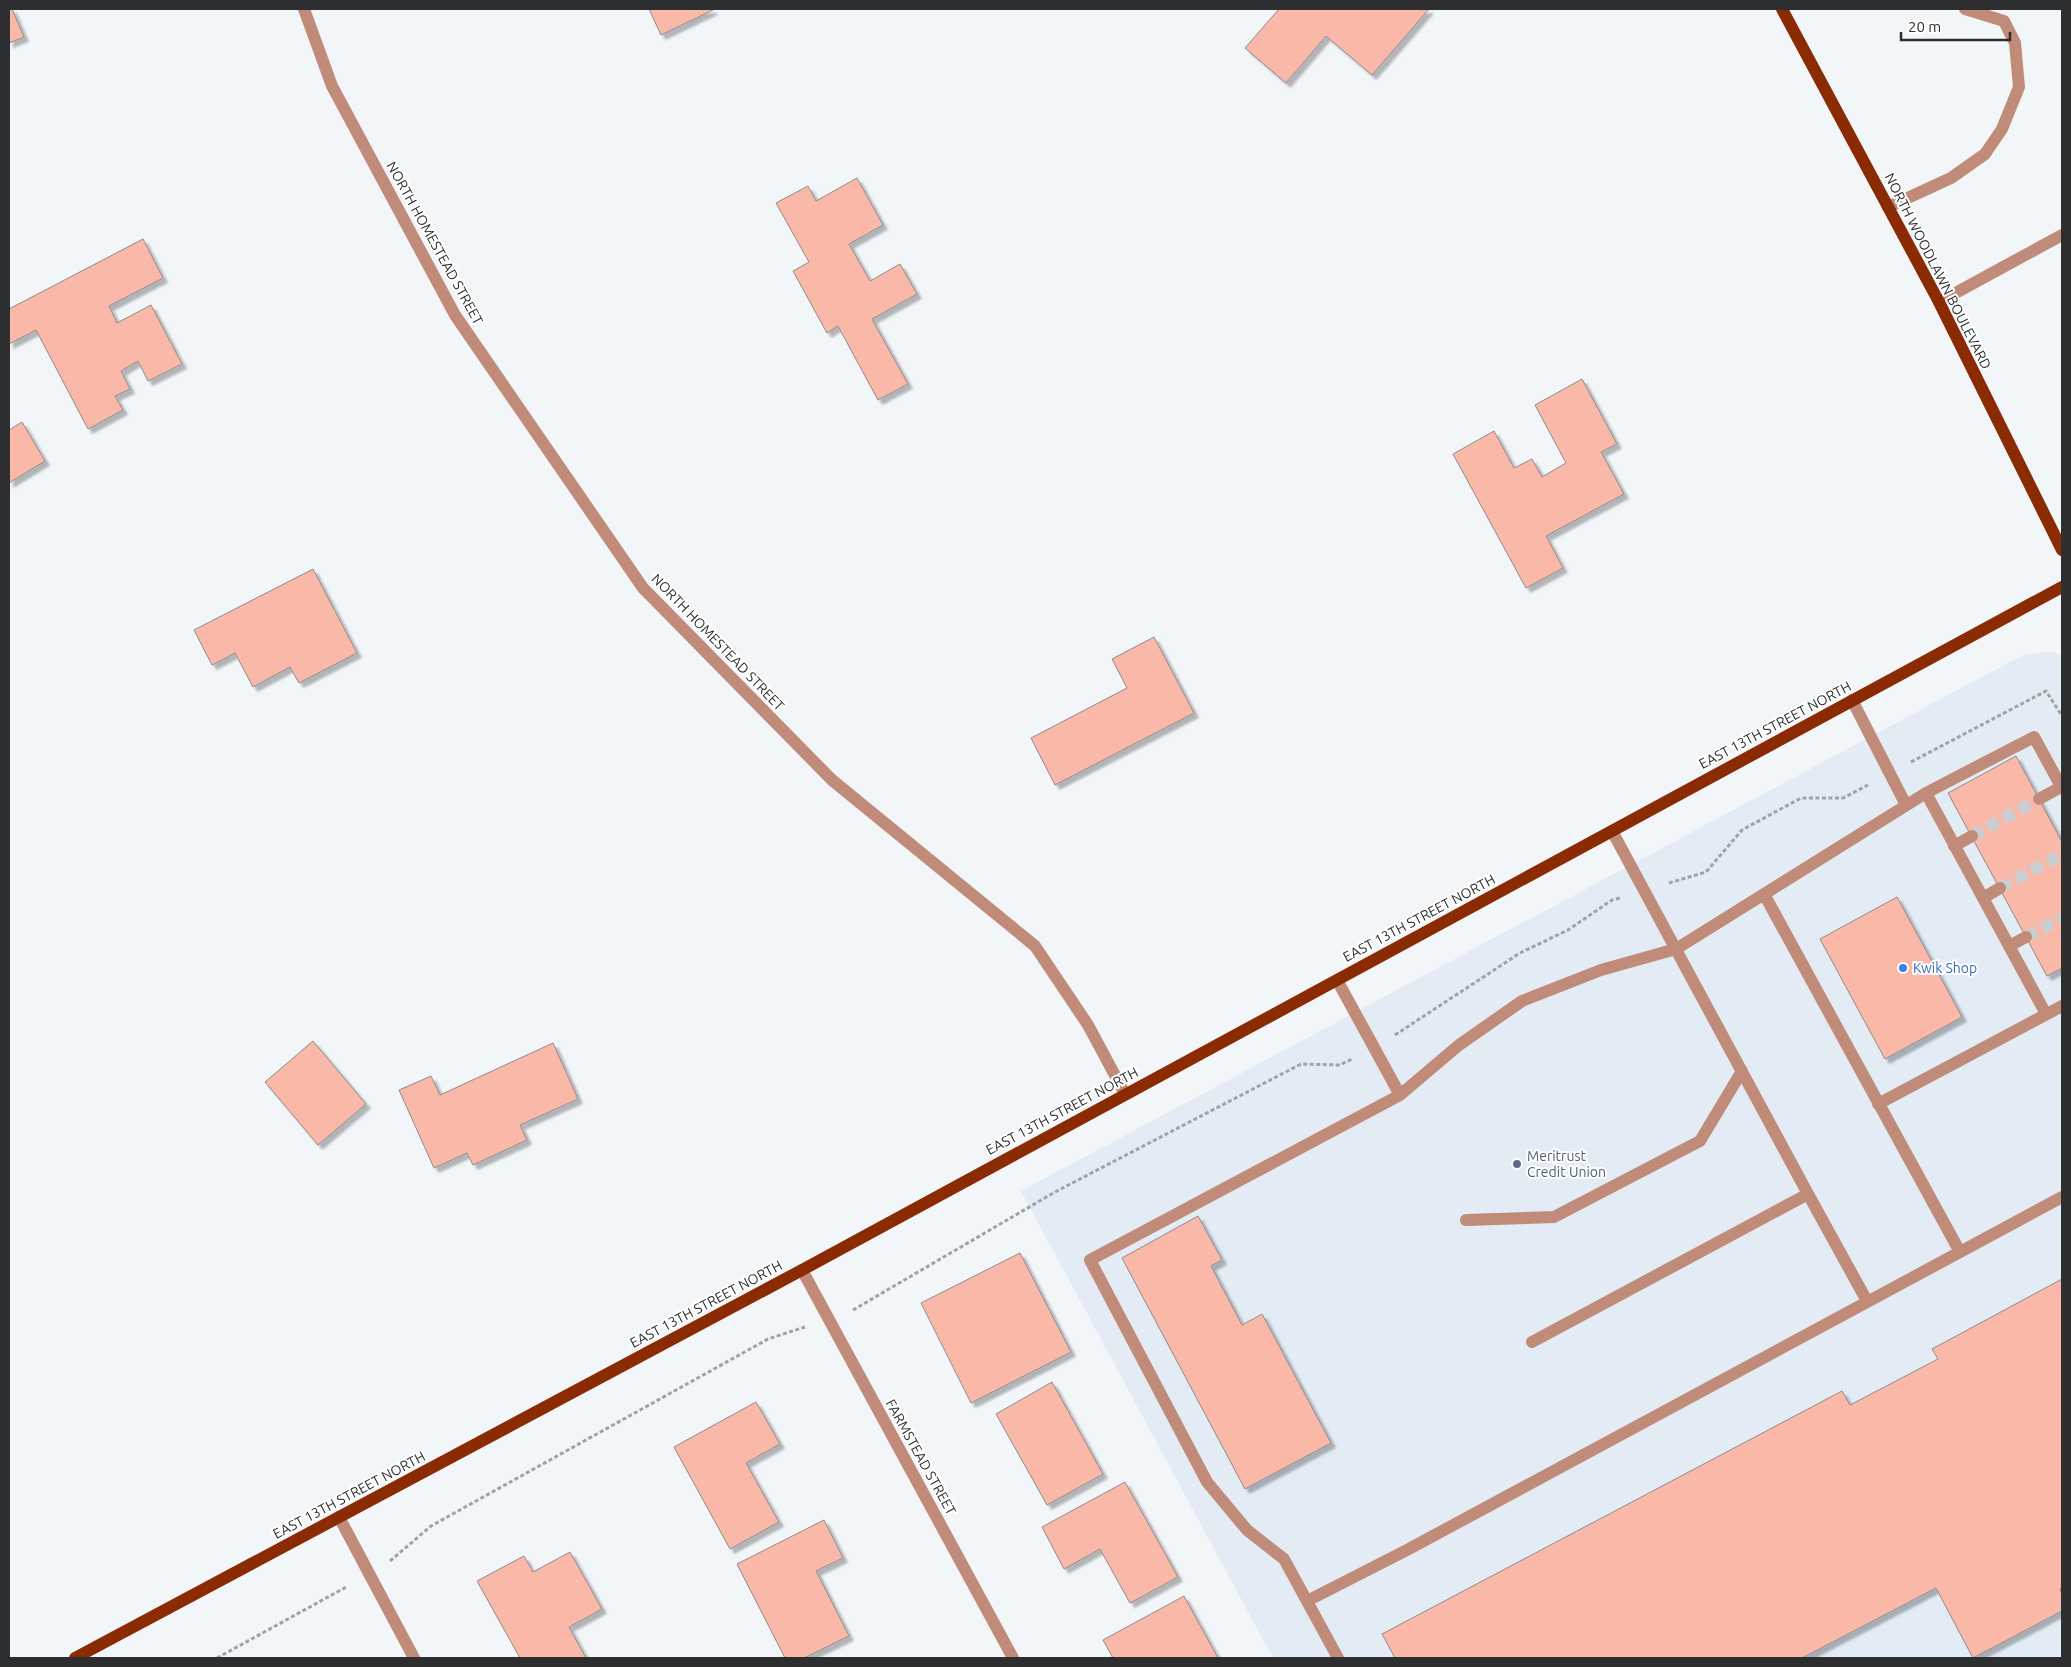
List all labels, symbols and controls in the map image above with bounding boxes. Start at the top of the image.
scale bar [1901,10,2010,42]
text: 20 m [1908,18,1941,35]
street label: NORTH HOMESTEAD STREET [383,159,487,327]
street label: NORTH WOODLAWN BOULEVARD [1881,170,1995,372]
street label: NORTH HOMESTEAD STREET [648,570,788,714]
street label: EAST 13TH STREET NORTH [1696,678,1854,772]
street label: EAST 13TH STREET NORTH [1340,871,1498,965]
place label: Kwik Shop [1913,960,1977,976]
marker: Kwik Shop [1897,962,1909,974]
street label: EAST 13TH STREET NORTH [983,1064,1141,1158]
place label: Meritrust Credit Union [1527,1148,1606,1180]
marker: Meritrust Credit Union [1511,1158,1523,1170]
street label: EAST 13TH STREET NORTH [627,1257,785,1351]
street label: FARMSTEAD STREET [883,1396,959,1518]
street label: EAST 13TH STREET NORTH [270,1448,428,1542]

